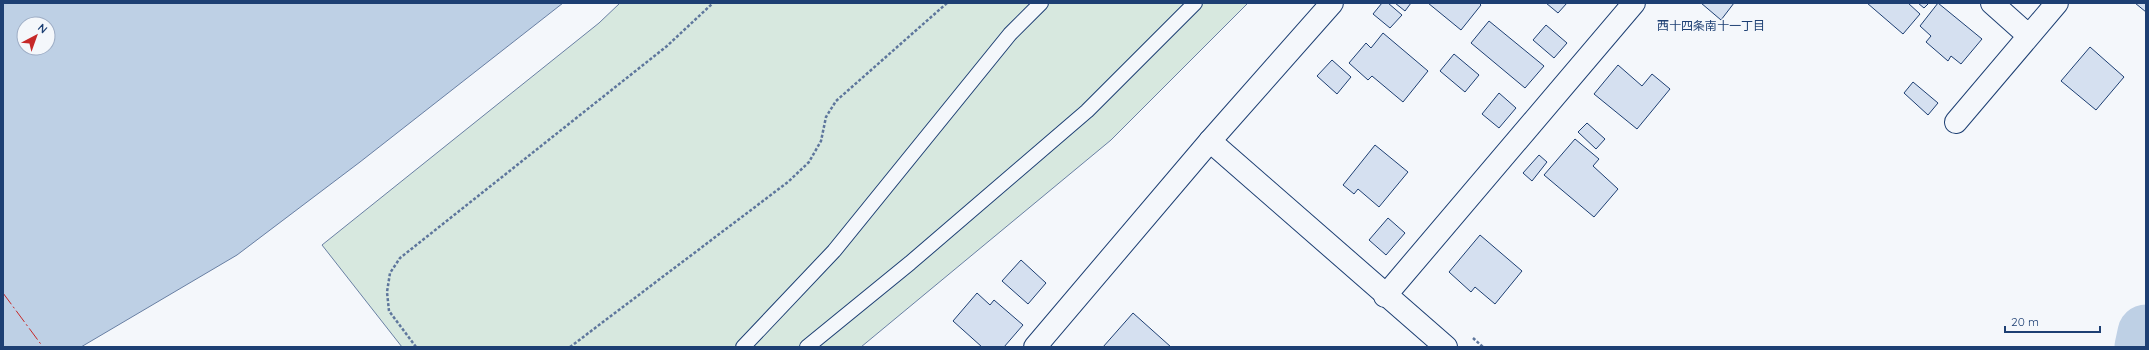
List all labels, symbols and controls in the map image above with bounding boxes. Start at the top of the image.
north arrow [16,16,56,56]
district label: 西十四条南十一丁目 [1657,18,1765,33]
text: N [35,21,50,36]
scale bar [2005,308,2100,334]
text: 20 m [2011,314,2039,329]

